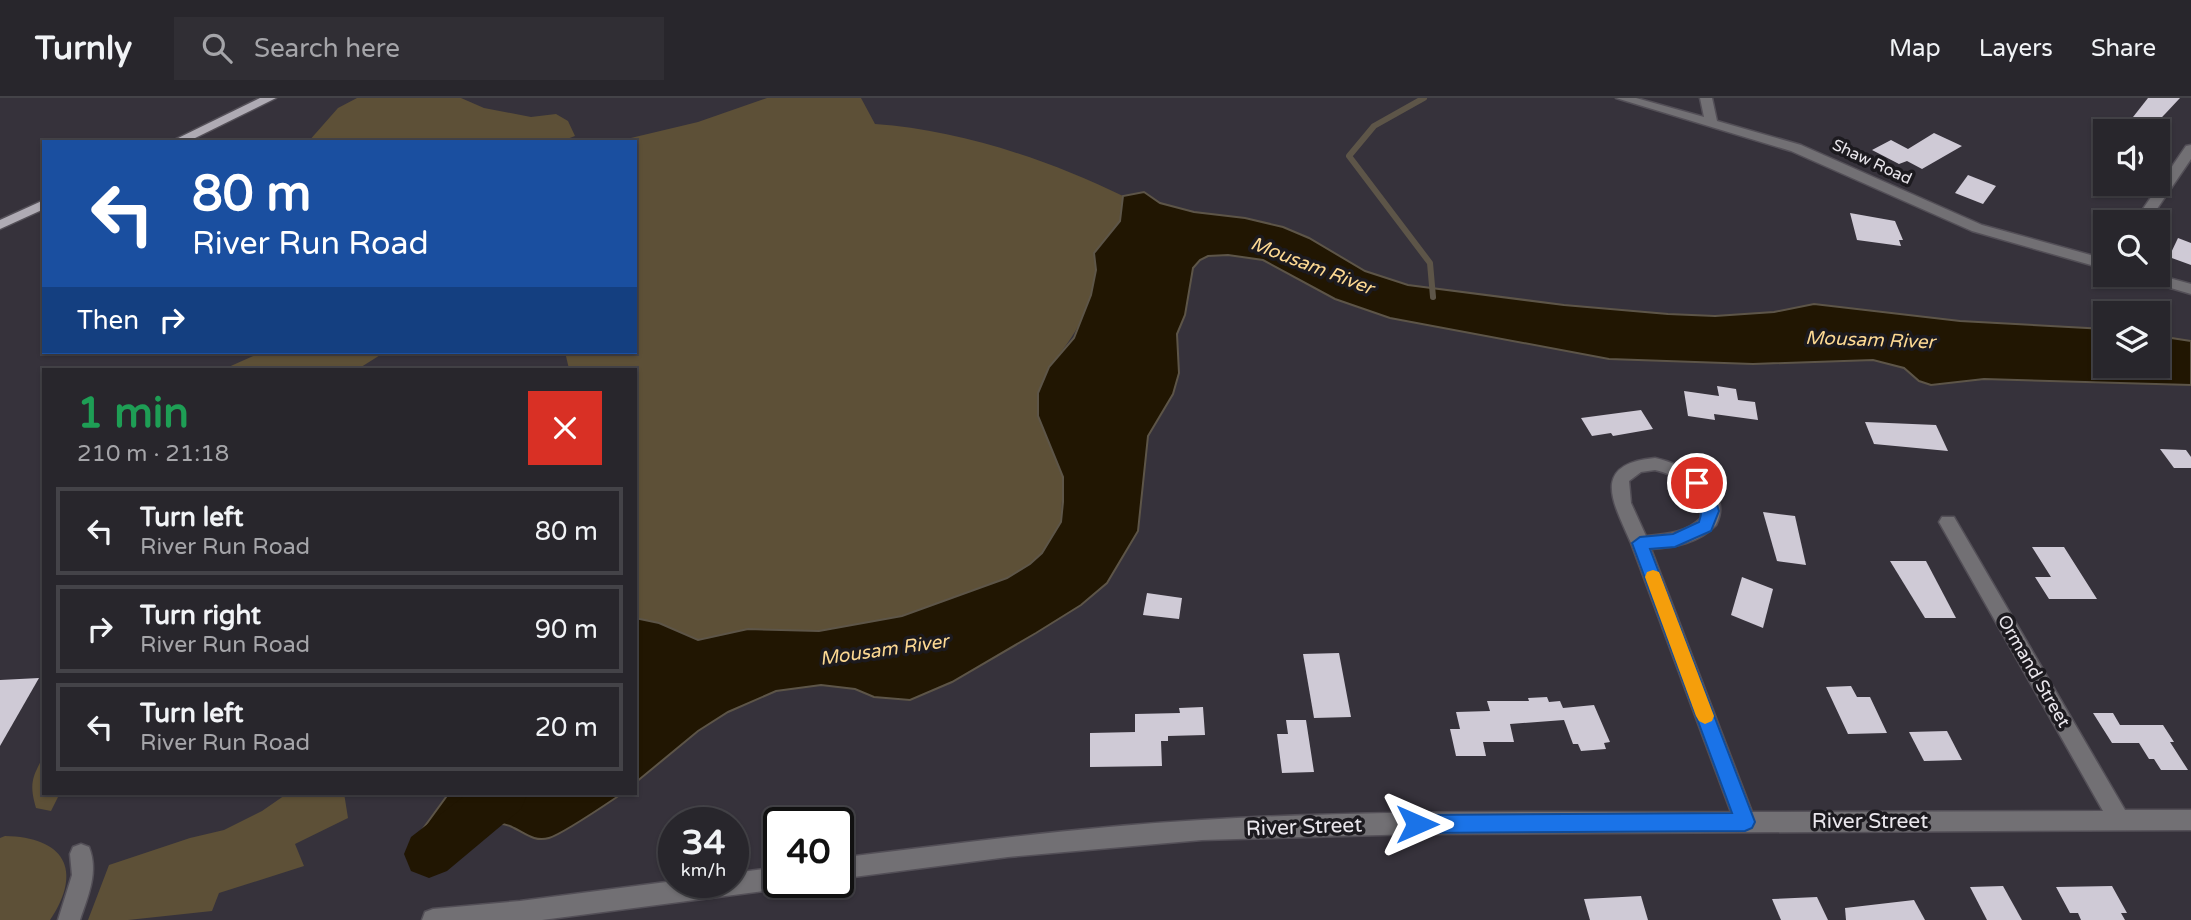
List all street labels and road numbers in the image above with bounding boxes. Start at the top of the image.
street label: Shaw Road [1829,135,1915,189]
street label: Ormand Street [1993,611,2075,731]
street label: River Street [1812,809,1928,834]
street label: River Street [1245,812,1363,842]

